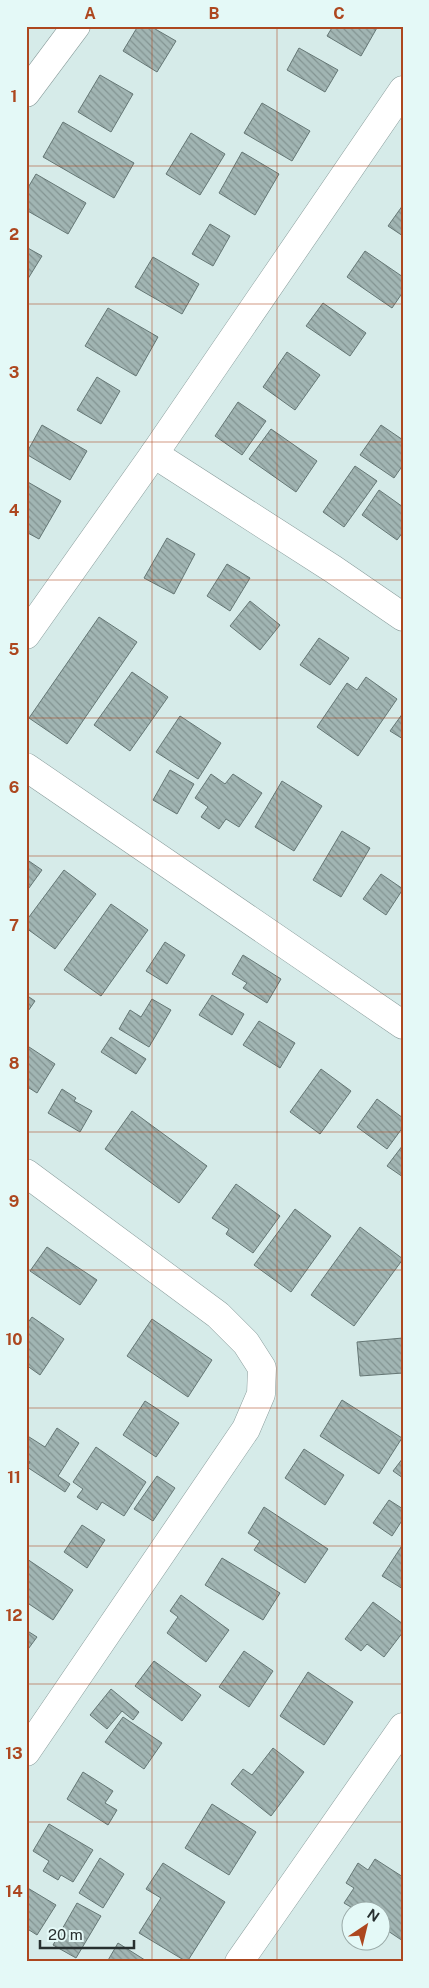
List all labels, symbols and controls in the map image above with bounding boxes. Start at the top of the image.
text: A [84,4,96,23]
text: B [209,4,220,23]
text: C [333,4,345,23]
text: 1 [11,87,17,106]
text: 2 [9,225,19,244]
text: 3 [9,363,19,382]
text: 4 [9,501,20,520]
text: 5 [9,640,20,659]
text: 6 [9,778,19,797]
text: 7 [9,916,19,935]
text: 8 [9,1054,20,1073]
text: 9 [9,1192,19,1211]
text: 10 [5,1330,23,1349]
text: 11 [7,1468,21,1487]
text: 12 [5,1606,23,1625]
text: 13 [5,1744,23,1763]
text: 14 [5,1882,23,1901]
north arrow [342,1900,392,1950]
text: N [364,1906,383,1925]
scale bar [40,1918,134,1950]
text: 20 m [48,1926,83,1943]

